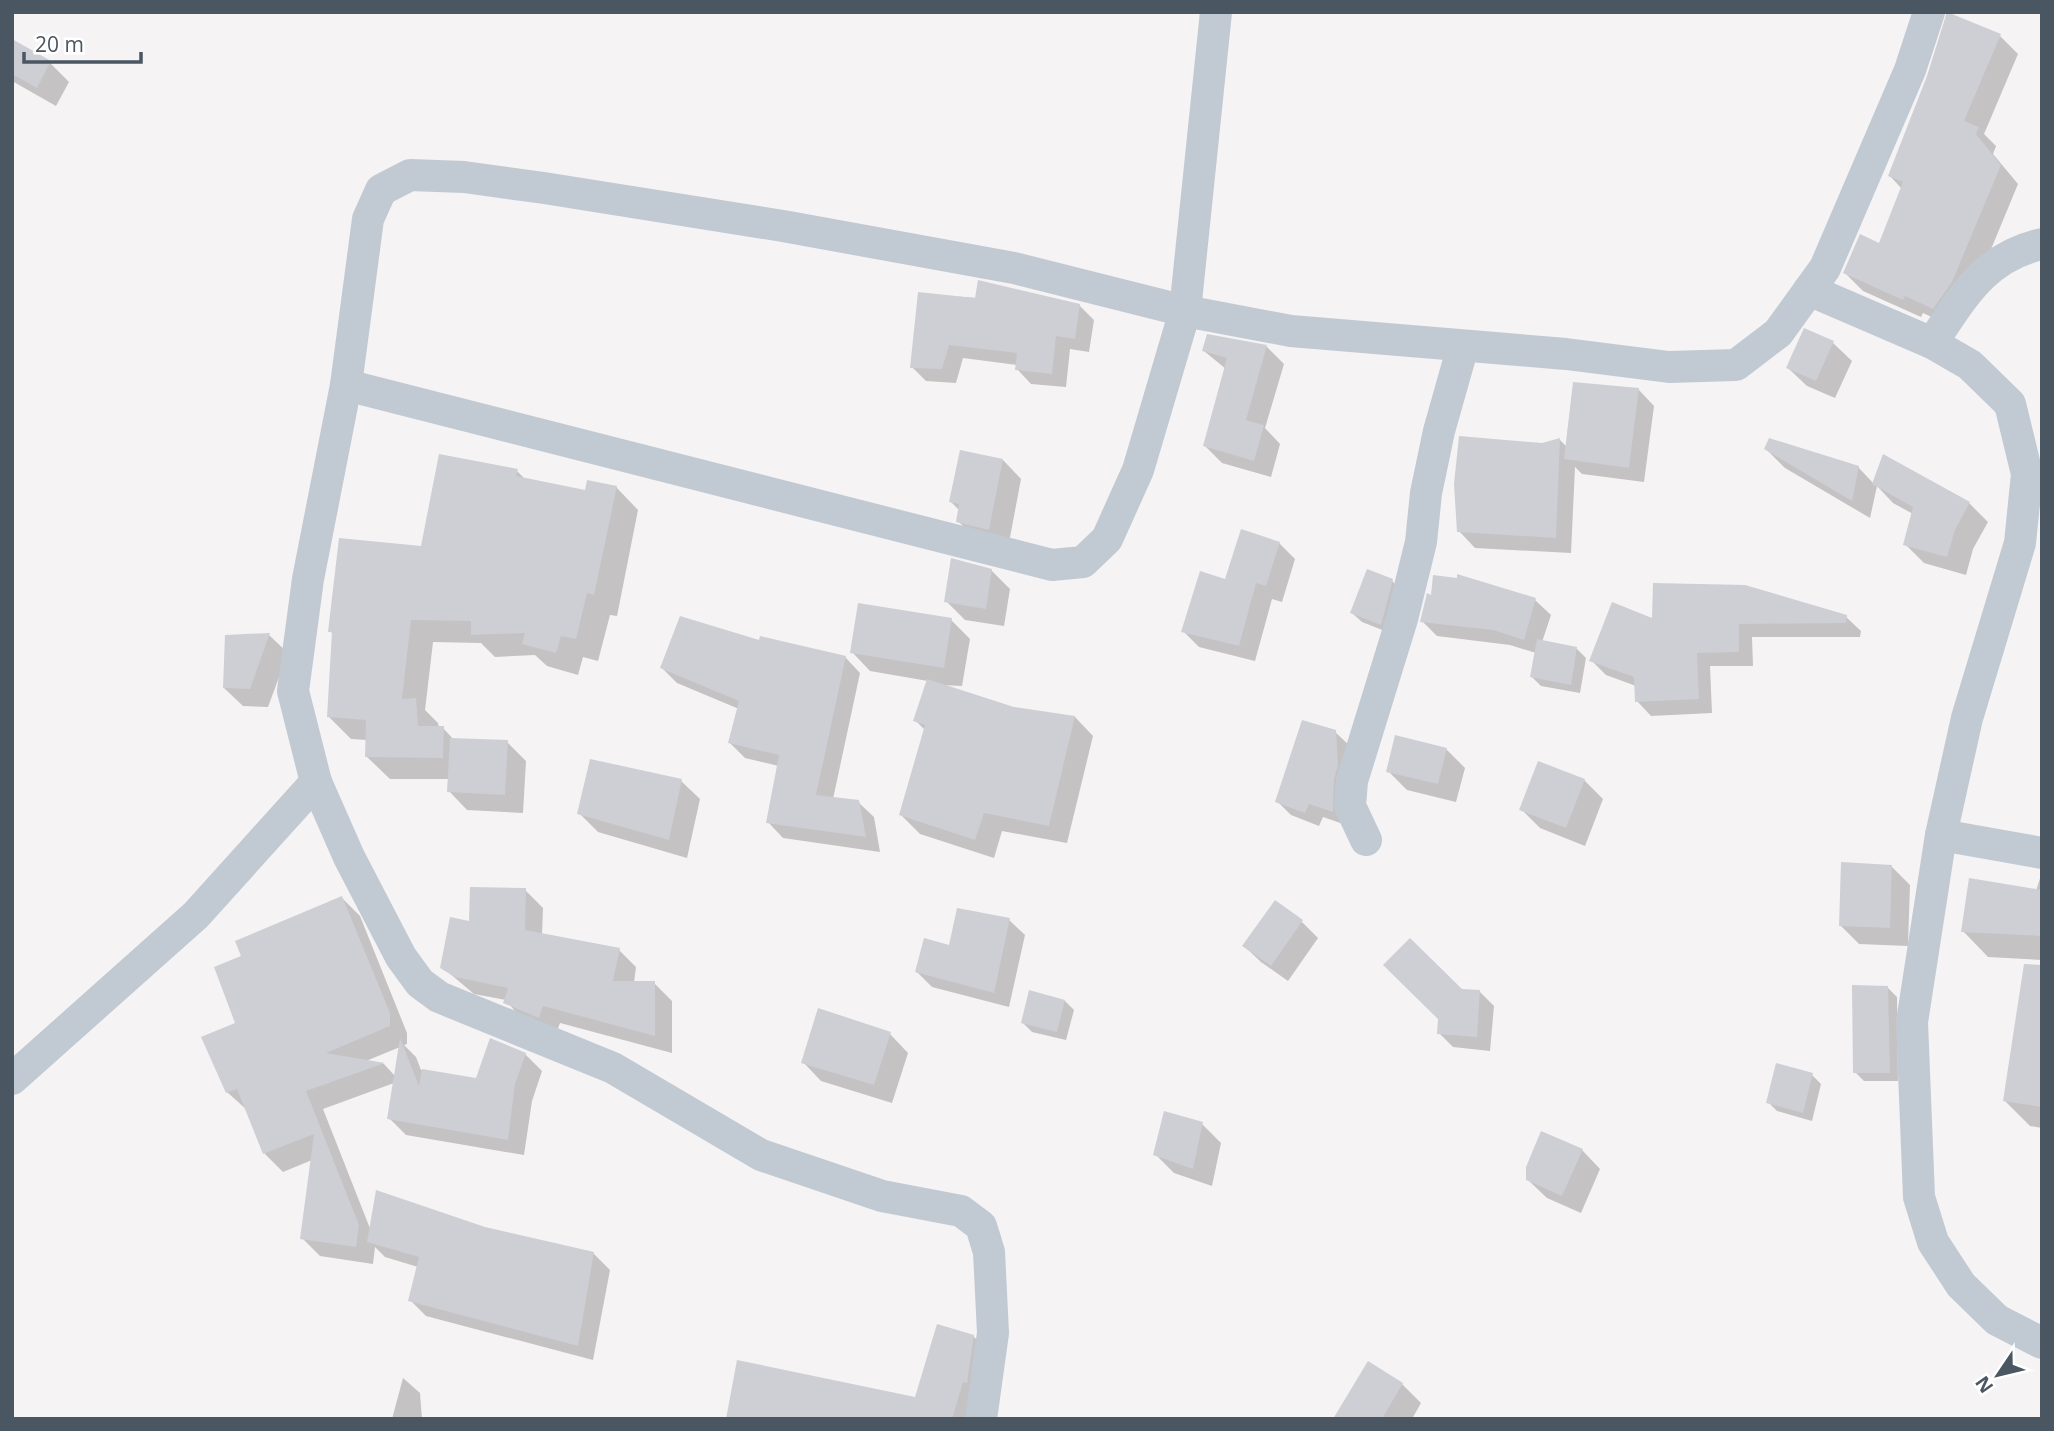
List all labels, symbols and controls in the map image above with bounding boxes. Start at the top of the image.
scale bar [24,21,142,65]
text: 20 m [35,30,84,58]
north arrow [1963,1340,2033,1410]
text: N [1969,1371,1999,1399]

